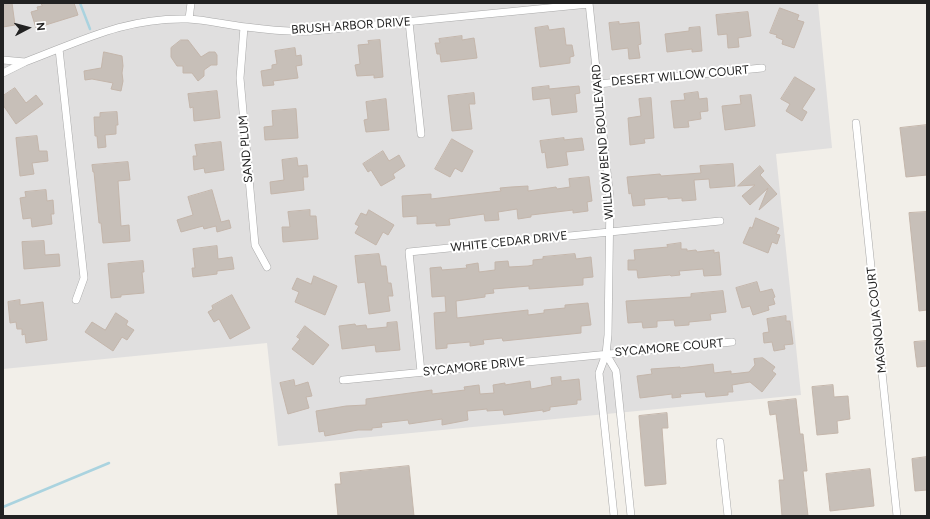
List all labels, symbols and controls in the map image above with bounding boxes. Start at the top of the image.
north arrow [8,8,48,48]
street label: BRUSH ARBOR DRIVE [291,15,411,37]
text: N [34,22,47,32]
street label: DESERT WILLOW COURT [611,63,749,89]
street label: WILLOW BEND BOULEVARD [589,64,617,220]
street label: SAND PLUM [236,115,256,183]
street label: WHITE CEDAR DRIVE [450,229,568,255]
street label: MAGNOLIA COURT [864,266,890,374]
street label: SYCAMORE COURT [614,336,724,360]
street label: SYCAMORE DRIVE [422,354,526,380]

